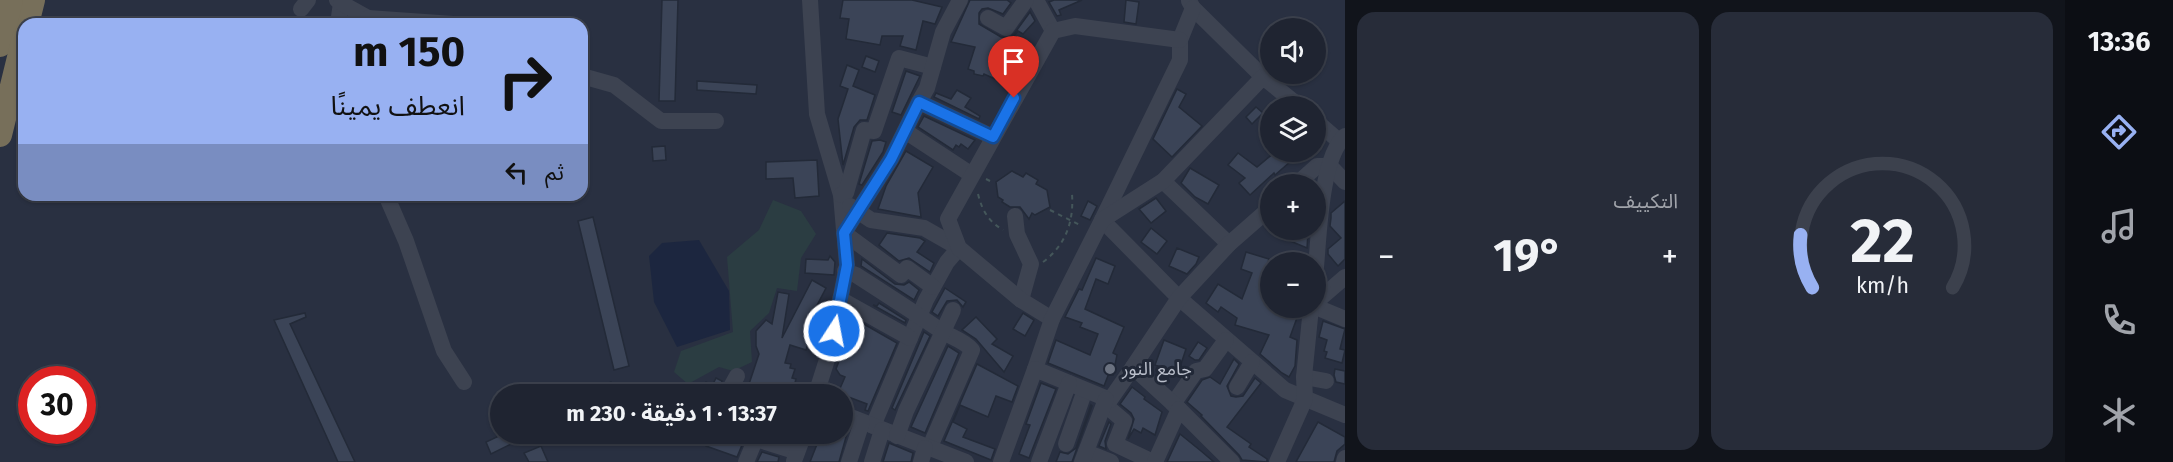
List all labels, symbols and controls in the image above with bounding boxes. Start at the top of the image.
map controls [1260,18,1326,318]
button: sound [1260,18,1326,84]
text: 13:36 [2088,26,2150,58]
text: 150 m [353,27,465,77]
pin [988,36,1039,98]
icon: right [486,42,564,120]
icon: arrive [997,45,1030,78]
text: انعطف يمينًا [330,90,465,122]
button: layers [1260,96,1326,162]
icon: directions [2098,111,2140,153]
icon: left [500,156,533,189]
text: ثم [545,159,564,186]
button: + [1260,174,1326,240]
text: التكييف [1614,189,1678,213]
text: 22 [1850,204,1914,279]
icon: music [2098,205,2140,247]
text: 19° [1493,229,1563,283]
text: − [1378,237,1395,277]
text: + [1662,237,1678,277]
button: − [1260,252,1326,318]
text: km/h [1855,273,1909,299]
position arrow [802,299,866,363]
icon: phone [2098,299,2140,341]
place label: جامع النور [1121,358,1192,383]
marker: جامع النور [1103,362,1117,376]
speed limit sign: 30 [18,366,96,444]
icon: climate [2098,394,2140,436]
text: 13:37 · 1 دقيقة · 230 m [566,400,777,427]

